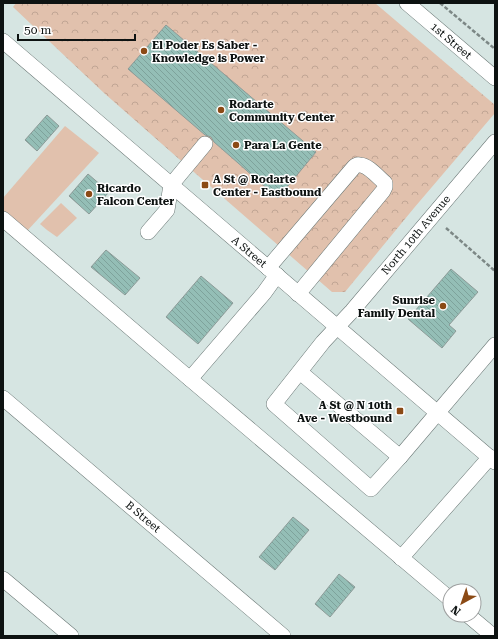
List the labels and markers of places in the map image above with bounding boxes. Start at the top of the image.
place label: El Poder Es Saber - Knowledge is Power [152,39,265,65]
marker: El Poder Es Saber - Knowledge is Power [139,46,149,56]
place label: Rodarte Community Center [229,98,335,124]
marker: Rodarte Community Center [216,105,226,115]
place label: Para La Gente [244,139,322,152]
marker: Para La Gente [231,140,241,150]
place label: A St @ Rodarte Center - Eastbound [213,173,322,199]
marker: A St @ Rodarte Center - Eastbound [200,180,210,190]
place label: Ricardo Falcon Center [97,182,174,208]
marker: Ricardo Falcon Center [84,189,94,199]
place label: Sunrise Family Dental [358,294,436,320]
marker: Sunrise Family Dental [438,301,448,311]
place label: A St @ N 10th Ave - Westbound [297,399,393,425]
marker: A St @ N 10th Ave - Westbound [395,406,405,416]

